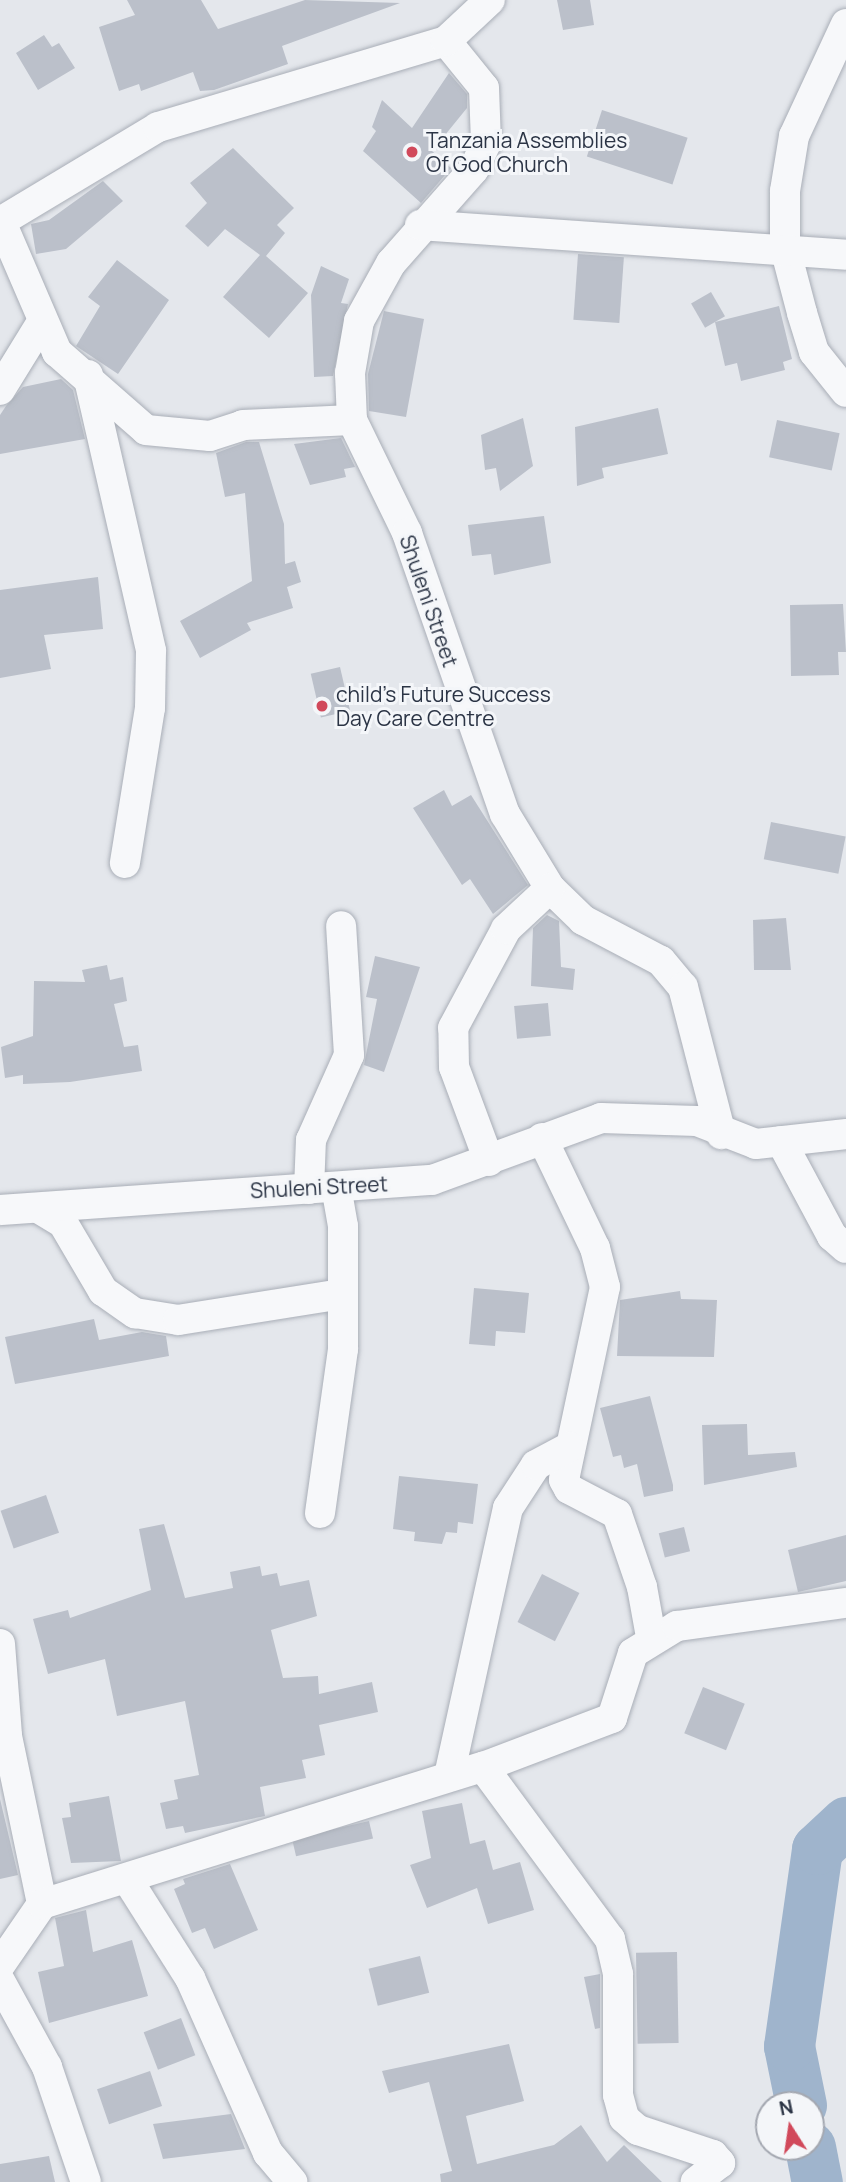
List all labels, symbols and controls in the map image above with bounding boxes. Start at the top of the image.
place label: Tanzania Assemblies Of God Church [426,127,627,177]
marker: Tanzania Assemblies Of God Church [404,144,420,160]
street label: Shuleni Street [395,532,463,670]
place label: child's Future Success Day Care Centre [336,681,551,731]
marker: child's Future Success Day Care Centre [314,698,330,714]
street label: Shuleni Street [249,1171,389,1203]
north arrow [755,2091,825,2161]
text: N [777,2093,795,2122]

